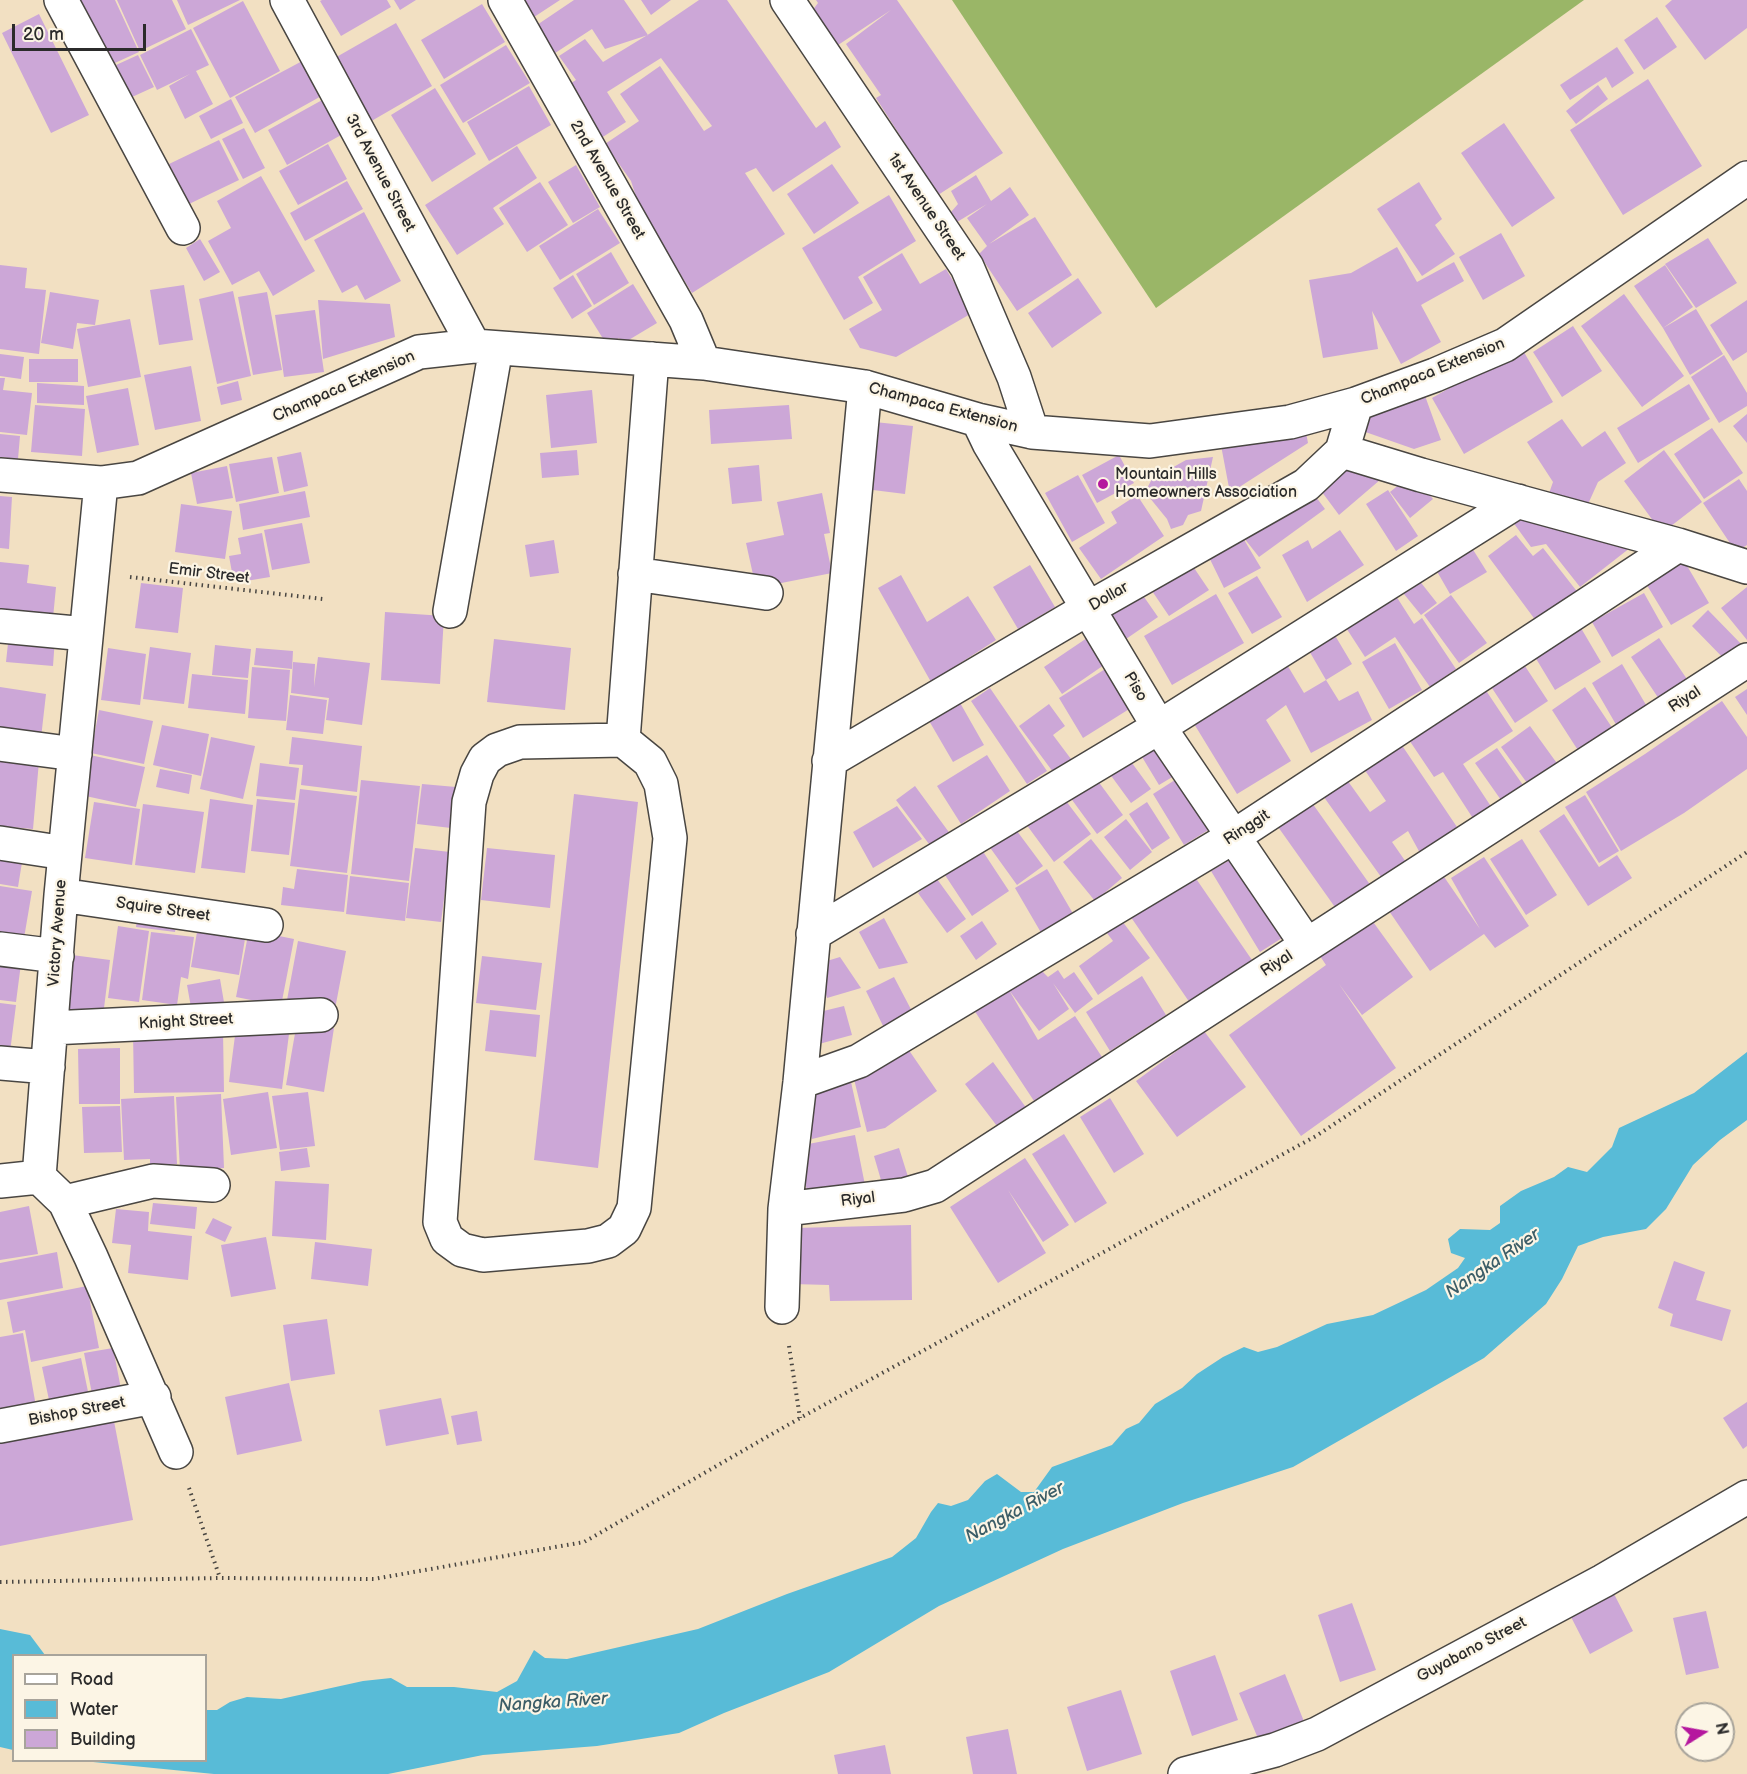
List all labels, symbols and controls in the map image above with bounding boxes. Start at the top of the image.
scale bar [15,12,148,50]
text: 20 m [23,24,64,45]
street label: 3rd Avenue Street [341,111,419,235]
street label: 2nd Avenue Street [565,117,649,243]
street label: 1st Avenue Street [883,150,969,264]
street label: Champaca Extension [1358,334,1508,410]
street label: Champaca Extension [270,347,418,427]
street label: Champaca Extension [866,379,1020,437]
place label: Mountain Hills Homeowners Association [1115,465,1297,503]
marker: Mountain Hills Homeowners Association [1096,477,1110,491]
street label: Emir Street [167,560,251,588]
street label: Dollar [1086,578,1132,616]
street label: Piso [1119,669,1151,705]
street label: Riyal [1665,683,1705,717]
street label: Ringgit [1220,806,1274,850]
street label: Victory Avenue [45,879,71,987]
street label: Squire Street [115,894,211,926]
street label: Riyal [1257,947,1297,981]
street label: Knight Street [138,1010,234,1034]
street label: Riyal [840,1188,876,1212]
water label: Nangka River [1442,1225,1544,1303]
street label: Bishop Street [27,1393,127,1431]
water label: Nangka River [962,1478,1068,1548]
street label: Guyabano Street [1414,1613,1530,1687]
legend [12,1654,207,1762]
text: Road [70,1669,114,1690]
water label: Nangka River [498,1688,608,1718]
text: Water [70,1699,118,1720]
north arrow [1675,1702,1735,1762]
text: N [1711,1721,1732,1737]
text: Building [70,1729,136,1750]

